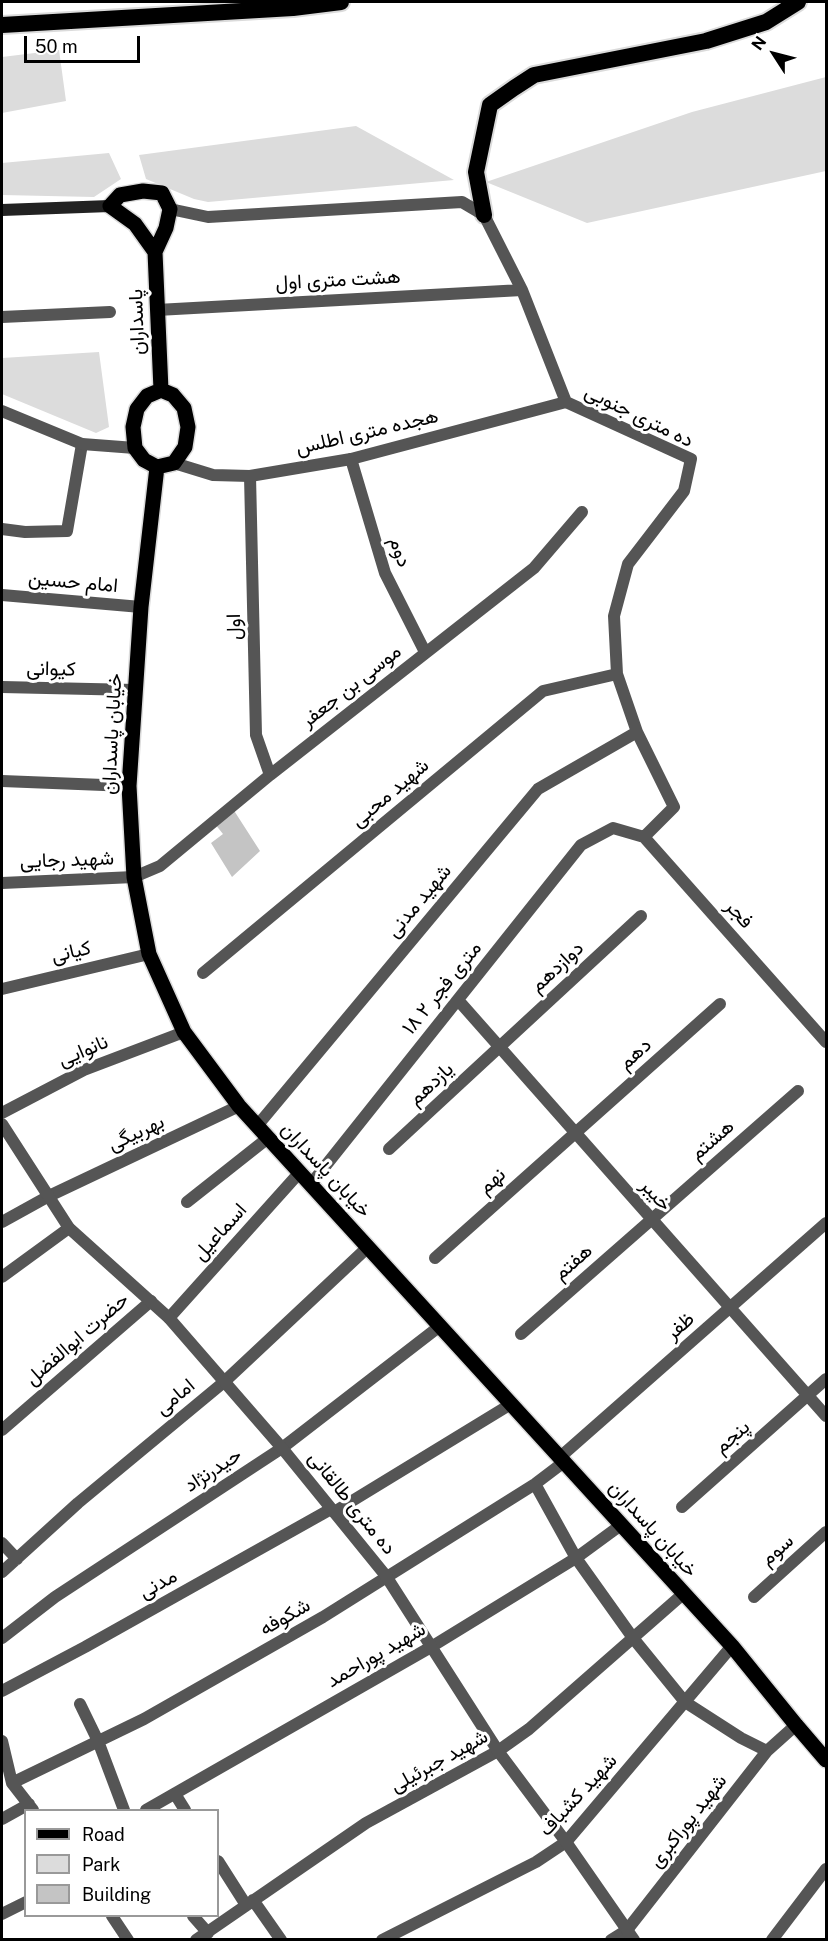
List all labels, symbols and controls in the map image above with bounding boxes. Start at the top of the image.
scale bar [27,24,142,62]
north arrow [744,24,804,84]
text: N [748,32,770,54]
text: 50 m [35,36,78,57]
street label: هشت متری اول [275,265,401,295]
street label: پاسداران [124,289,150,355]
street label: ده متری جنوبی [581,379,697,453]
street label: هجده متری اطلس [293,404,441,460]
street label: دوم [384,534,416,570]
street label: امام حسین [27,566,119,598]
street label: اول [222,614,246,640]
street label: موسی بن جعفر [296,639,406,733]
street label: کیوانی [26,657,76,681]
street label: خیابان پاسداران [97,673,127,795]
street label: شهید محبی [346,753,434,833]
street label: شهید رجایی [19,846,115,874]
street label: شهید مدنی [381,859,457,943]
street label: فجر [720,895,758,933]
street label: کیانی [49,936,93,968]
street label: دوازدهم [525,936,589,998]
street label: ۱۸ متری فجر ۲ [397,937,487,1039]
street label: نانوایی [54,1030,112,1072]
street label: دهم [614,1033,656,1075]
street label: یازدهم [403,1057,459,1111]
street label: بهربیگی [104,1110,168,1156]
street label: هشتم [685,1114,739,1166]
street label: خیابان پاسداران [276,1117,376,1223]
street label: نهم [473,1163,511,1199]
street label: خیبر [635,1174,677,1216]
street label: اسماعیل [188,1198,252,1266]
street label: هفتم [549,1239,597,1285]
street label: حضرت ابوالفضل [20,1287,134,1391]
street label: ظفر [661,1307,699,1345]
street label: امامی [150,1373,200,1421]
street label: پنجم [709,1415,755,1459]
street label: حیدرنژاد [180,1443,246,1497]
street label: ده متری طالقانی [303,1446,401,1560]
street label: خیابان پاسداران [603,1476,703,1582]
street label: سوم [755,1529,799,1571]
street label: مدنی [135,1564,181,1604]
street label: شکوفه [255,1593,315,1641]
street label: شهید پوراحمد [322,1617,430,1693]
street label: شهید جبرئیلی [386,1724,492,1798]
street label: شهید کشباف [534,1749,622,1841]
street label: شهید پوراکبری [644,1769,732,1873]
legend [24,1809,219,1917]
text: Road [82,1824,125,1845]
text: Park [82,1854,120,1875]
text: Building [82,1884,151,1905]

